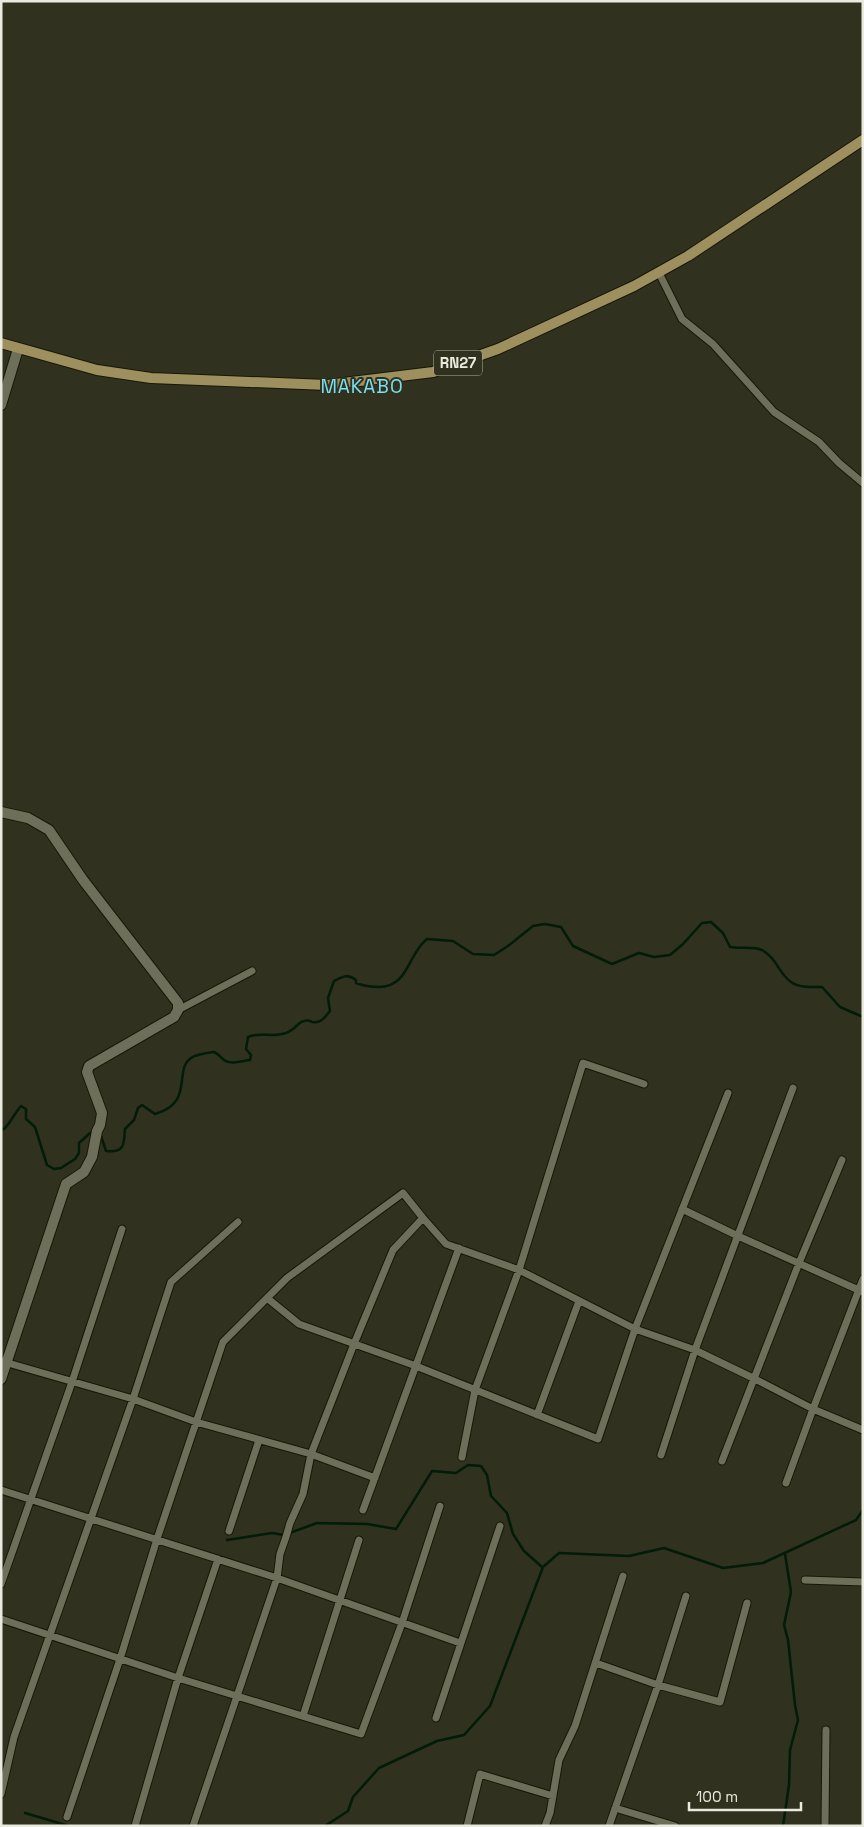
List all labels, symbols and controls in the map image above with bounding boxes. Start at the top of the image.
road number: RN27 [434,350,482,376]
district label: MAKABO [320,374,404,399]
scale bar [689,1780,802,1812]
text: 100 m [696,1787,738,1806]

